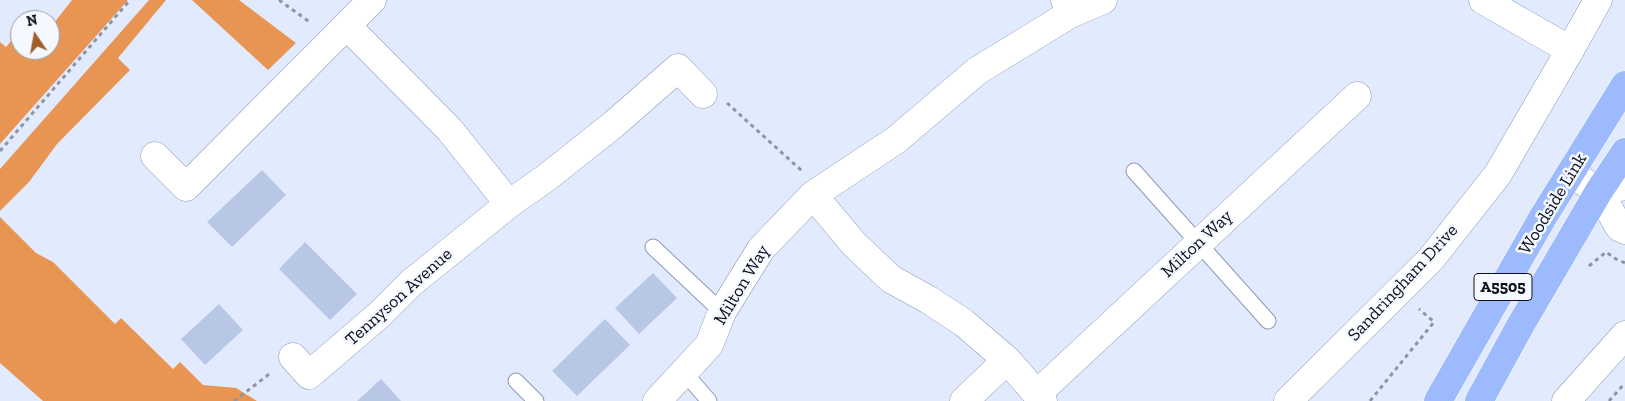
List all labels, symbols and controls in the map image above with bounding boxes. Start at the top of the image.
north arrow [10,10,60,60]
text: N [25,11,39,30]
street label: Woodside Link [1514,149,1592,259]
street label: Milton Way [1157,206,1237,282]
street label: Sandringham Drive [1343,220,1463,346]
street label: Milton Way [710,241,774,329]
street label: Tennyson Avenue [341,243,457,351]
road number: A5505 [1474,274,1532,300]

